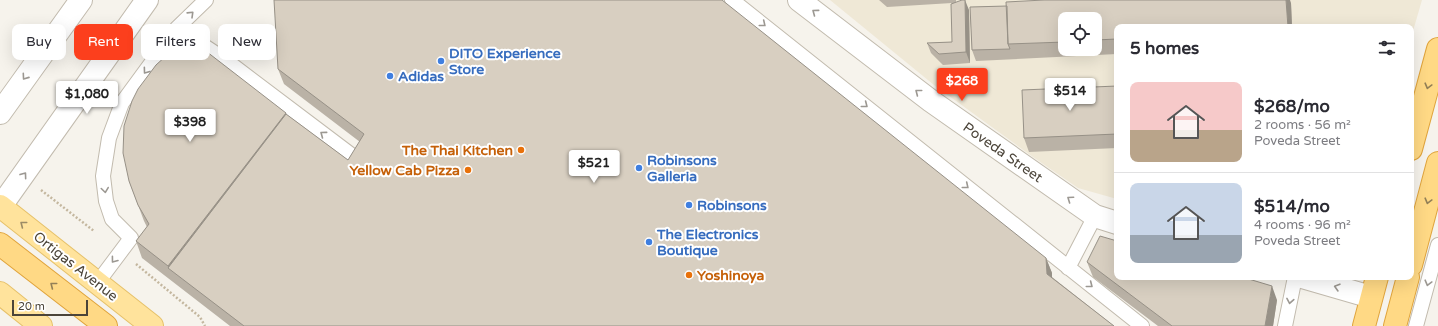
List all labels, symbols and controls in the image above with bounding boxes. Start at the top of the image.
one-way arrow [813,10,820,17]
one-way arrow [186,11,194,19]
map controls [1058,12,1102,56]
button: locate [1058,12,1102,56]
one-way arrow [758,20,765,27]
chip: Buy [12,24,66,60]
chip: Rent [74,24,133,60]
chip: Filters [141,24,210,60]
chip: New [218,24,276,60]
icon: filters [1376,37,1398,59]
text: 5 homes [1130,38,1199,59]
place label: DITO Experience Store [449,45,561,78]
marker: DITO Experience Store [436,56,446,66]
one-way arrow [143,66,150,73]
place label: Adidas [398,68,444,85]
pin: $268 [938,68,986,102]
marker: Adidas [385,71,395,81]
one-way arrow [23,73,30,80]
text: $268 [946,73,978,89]
pin: $514 [1046,78,1094,112]
pin: $1,080 [54,81,120,115]
text: $514 [1054,83,1086,99]
one-way arrow [1424,83,1433,90]
text: $1,080 [65,86,109,102]
one-way arrow [916,89,923,96]
text: $268/mo [1254,96,1330,117]
icon: home [1162,98,1210,146]
one-way arrow [860,101,867,108]
pin: $398 [166,109,214,143]
text: $398 [174,114,206,130]
text: 2 rooms · 56 m² [1254,117,1351,133]
street label: Poveda Street [960,119,1046,186]
one-way arrow [320,131,327,139]
text: Poveda Street [1254,133,1341,149]
place label: The Thai Kitchen [401,142,513,159]
marker: The Thai Kitchen [516,145,526,155]
pin: $521 [570,150,618,184]
place label: Robinsons Galleria [647,152,717,185]
text: $521 [578,155,610,171]
place label: Yellow Cab Pizza [349,162,460,179]
marker: Robinsons Galleria [634,163,644,173]
marker: Yellow Cab Pizza [463,165,473,175]
one-way arrow [19,172,27,179]
one-way arrow [962,182,969,189]
one-way arrow [100,187,109,193]
text: $514/mo [1254,196,1330,217]
place label: Robinsons [697,197,767,214]
one-way arrow [1068,197,1075,204]
one-way arrow [1424,197,1433,204]
icon: home [1162,199,1210,247]
marker: Robinsons [684,200,694,210]
text: 4 rooms · 96 m² [1254,217,1351,233]
one-way arrow [20,221,27,228]
place label: The Electronics Boutique [656,226,759,259]
street label: Ortigas Avenue [30,228,121,305]
text: Poveda Street [1254,233,1341,249]
marker: The Electronics Boutique [644,237,654,247]
one-way arrow [111,256,119,263]
place label: Yoshinoya [697,267,765,284]
marker: Yoshinoya [684,270,694,280]
one-way arrow [1424,279,1433,286]
one-way arrow [1085,280,1092,287]
one-way arrow [50,282,57,289]
one-way arrow [1333,283,1340,292]
scale bar [12,298,88,317]
one-way arrow [1286,298,1295,305]
text: 20 m [18,300,45,313]

